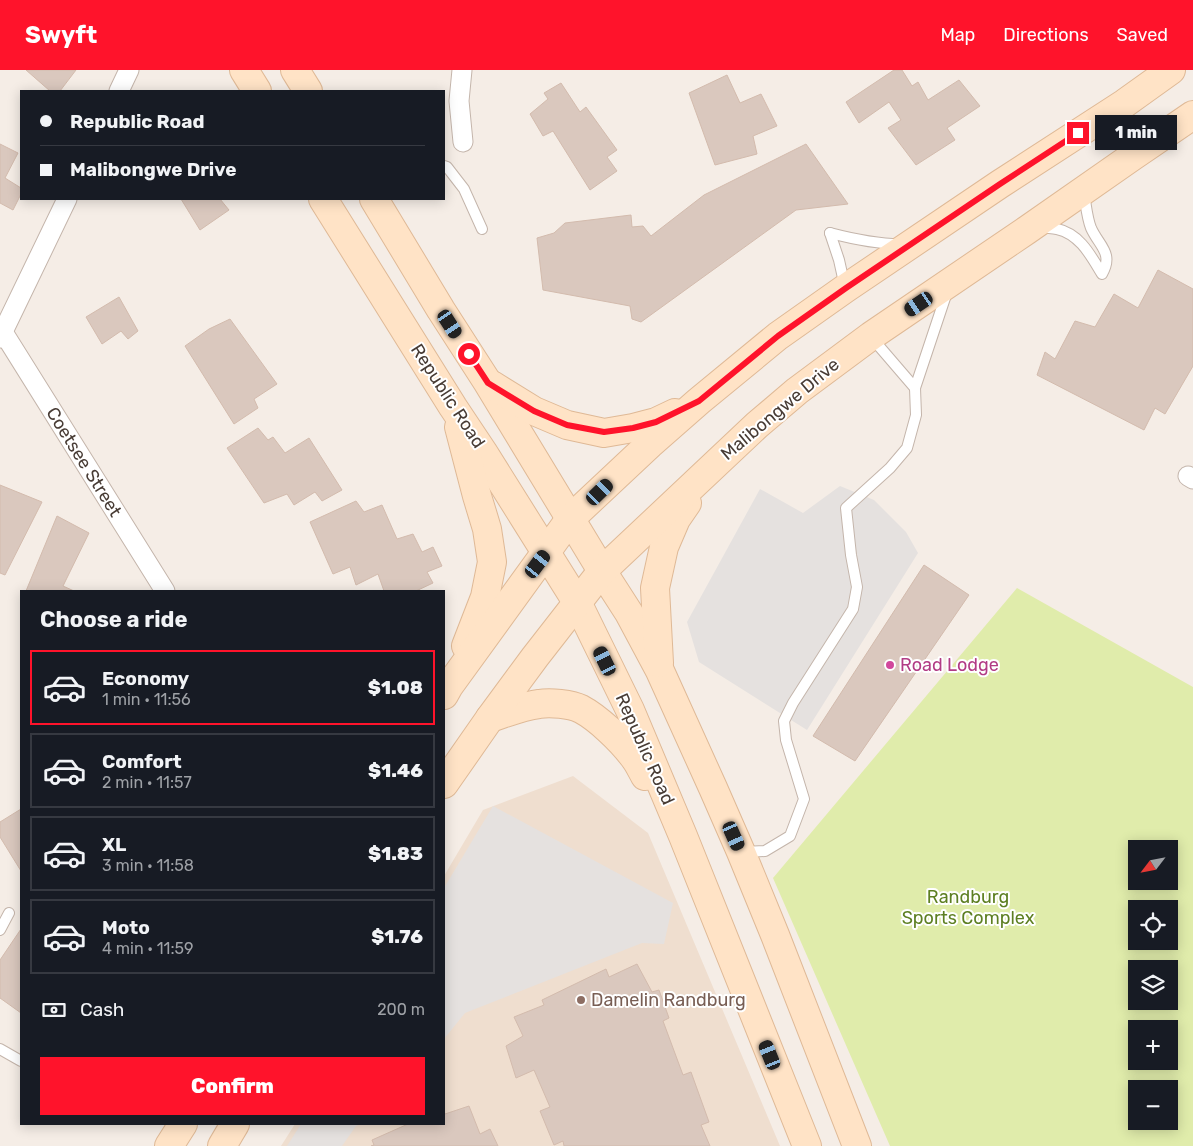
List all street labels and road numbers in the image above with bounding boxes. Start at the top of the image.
street label: Republic Road [406,340,490,452]
street label: Malibongwe Drive [716,353,844,465]
street label: Coetsee Street [42,403,126,521]
street label: Republic Road [611,690,679,808]

